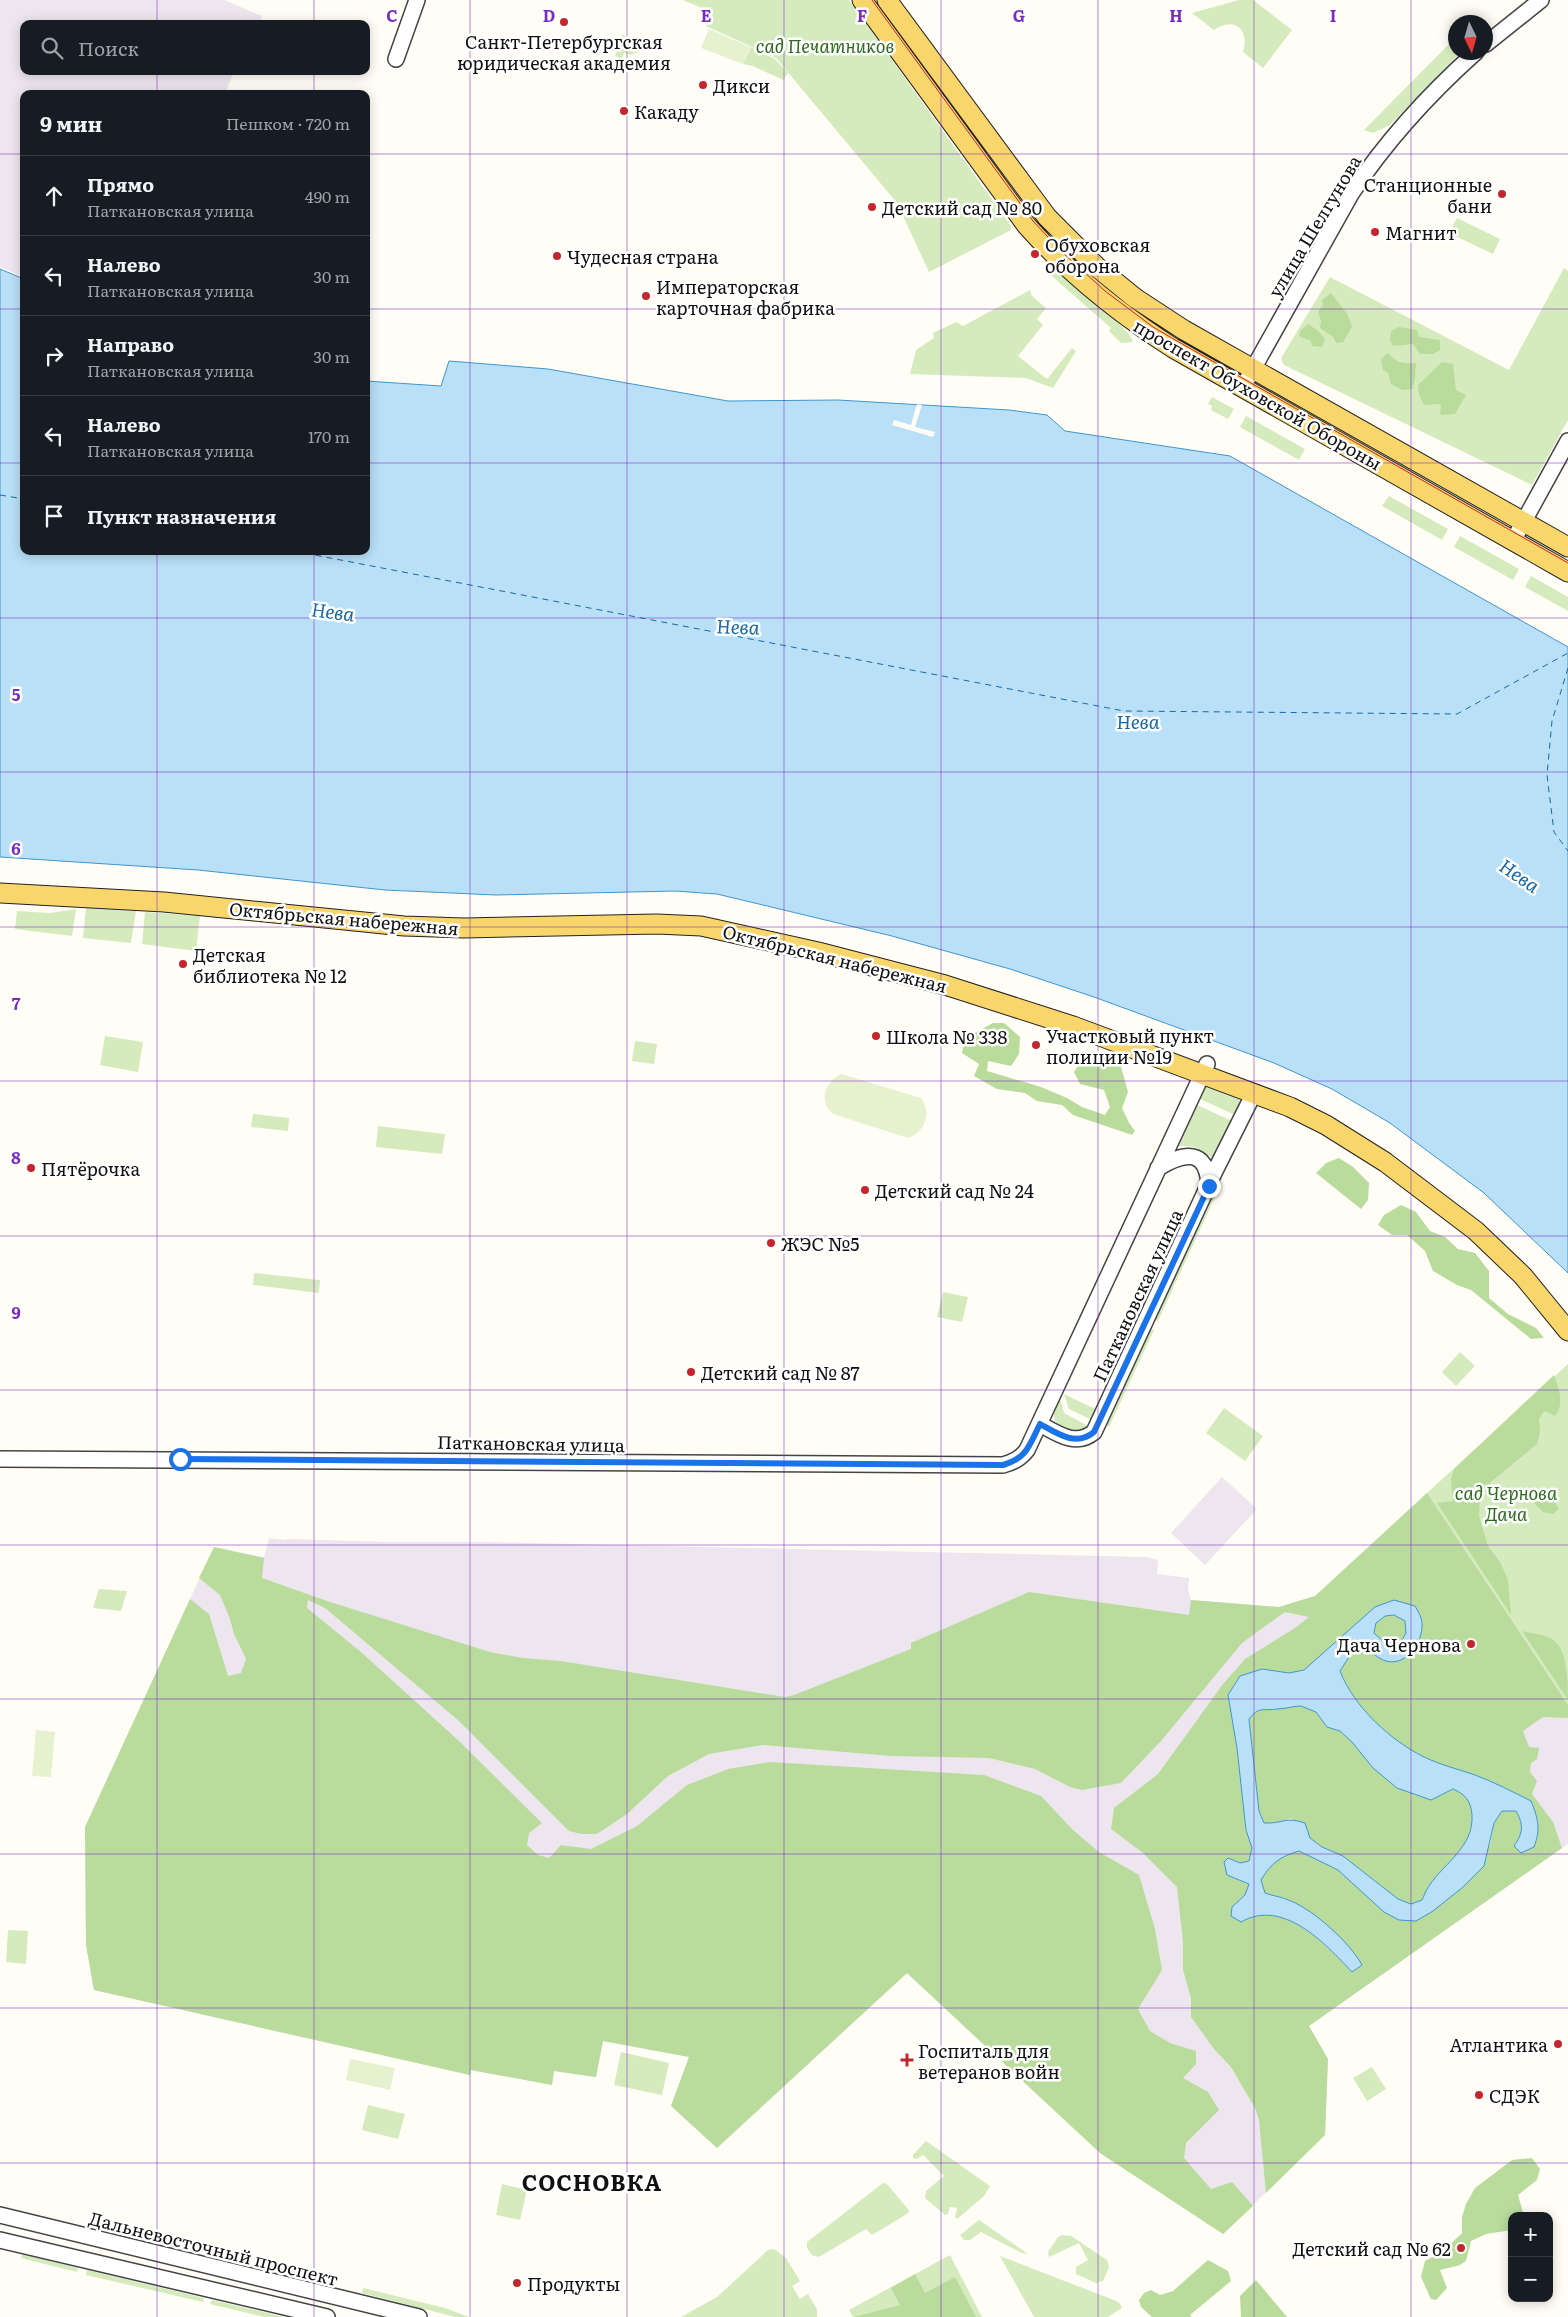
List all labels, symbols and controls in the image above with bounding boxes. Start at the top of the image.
text: C [386,3,398,27]
text: D [543,3,555,27]
text: E [701,3,712,27]
text: F [857,3,867,27]
text: G [1013,3,1025,27]
text: H [1169,3,1183,27]
text: I [1330,3,1336,27]
north arrow [1448,15,1493,60]
marker: Санкт-Петербургская юридическая академия [558,16,570,28]
search box [20,20,370,75]
place label: Санкт-Петербургская юридическая академия [457,28,671,76]
park label: сад Печатников [756,32,894,59]
icon: search [38,34,66,62]
text: Поиск [78,34,139,62]
place label: Дикси [713,72,770,99]
marker: Дикси [697,79,709,91]
place label: Какаду [634,98,699,125]
marker: Какаду [618,105,630,117]
text: 9 мин [40,107,102,138]
text: Пешком · 720 m [226,111,350,135]
street label: улица Шелгунова [1261,149,1367,302]
text: Прямо [87,170,154,198]
place label: Станционные бани [1364,171,1492,219]
icon: ahead [40,182,68,210]
text: 490 m [305,184,350,208]
marker: Станционные бани [1496,188,1508,200]
place label: Детский сад № 80 [882,194,1042,221]
text: Паткановская улица [87,198,254,222]
marker: Детский сад № 80 [866,201,878,213]
place label: Магнит [1385,219,1457,246]
marker: Магнит [1369,226,1381,238]
place label: Обуховская оборона [1045,231,1150,279]
place label: Чудесная страна [567,243,719,270]
marker: Обуховская оборона [1029,248,1041,260]
text: Налево [87,250,161,278]
marker: Чудесная страна [551,250,563,262]
icon: left [40,262,68,290]
text: 30 m [313,264,350,288]
place label: Императорская карточная фабрика [656,273,835,321]
text: Паткановская улица [87,278,254,302]
marker: Императорская карточная фабрика [640,290,652,302]
street label: проспект Обуховской Обороны [1129,312,1387,476]
text: Направо [87,330,174,358]
icon: right [40,342,68,370]
text: 30 m [313,344,350,368]
text: Паткановская улица [87,358,254,382]
text: Налево [87,410,161,438]
icon: left [40,422,68,450]
text: 170 m [308,424,350,448]
text: Паткановская улица [87,438,254,462]
icon: arrive [40,502,68,530]
text: Пункт назначения [87,502,276,530]
water label: Нева [310,594,356,628]
water label: Нева [716,611,760,641]
text: 5 [12,682,21,706]
water label: Нева [1116,707,1160,735]
text: 6 [11,836,21,860]
water label: Нева [1494,851,1546,899]
street label: Октябрьская набережная [228,895,460,941]
street label: Октябрьская набережная [720,917,950,999]
place label: Детская библиотека № 12 [193,941,347,989]
marker: Детская библиотека № 12 [177,958,189,970]
text: 7 [12,991,21,1015]
place label: Участковый пункт полиции №19 [1046,1022,1214,1070]
place label: Школа № 338 [886,1023,1007,1050]
marker: Школа № 338 [870,1030,882,1042]
marker: Участковый пункт полиции №19 [1030,1039,1042,1051]
text: 8 [11,1145,21,1169]
place label: Пятёрочка [41,1155,140,1182]
marker: Пятёрочка [25,1162,37,1174]
route end [1198,1175,1221,1198]
place label: Детский сад № 24 [875,1177,1034,1204]
marker: Детский сад № 24 [859,1184,871,1196]
street label: Паткановская улица [1085,1204,1189,1386]
place label: ЖЭС №5 [781,1230,859,1257]
marker: ЖЭС №5 [765,1237,777,1249]
text: 9 [11,1300,21,1324]
place label: Детский сад № 87 [701,1359,860,1386]
marker: Детский сад № 87 [685,1366,697,1378]
street label: Паткановская улица [437,1428,625,1458]
route start [169,1448,192,1471]
park label: сад Чернова Дача [1455,1479,1558,1527]
place label: Дача Чернова [1337,1631,1461,1658]
marker: Дача Чернова [1465,1638,1477,1650]
place label: Атлантика [1449,2031,1548,2058]
place label: Госпиталь для ветеранов войн [918,2037,1060,2085]
marker: Атлантика [1552,2038,1564,2050]
marker: Госпиталь для ветеранов войн [900,2053,914,2067]
place label: СДЭК [1489,2082,1540,2109]
marker: СДЭК [1473,2089,1485,2101]
district label: СОСНОВКА [522,2165,662,2198]
street label: Дальневосточный проспект [87,2204,341,2292]
map controls [1508,2212,1553,2302]
button: + [1508,2212,1553,2257]
place label: Детский сад № 62 [1292,2235,1451,2262]
marker: Детский сад № 62 [1455,2242,1467,2254]
button: − [1508,2257,1553,2302]
place label: Продукты [527,2270,620,2297]
marker: Продукты [511,2277,523,2289]

